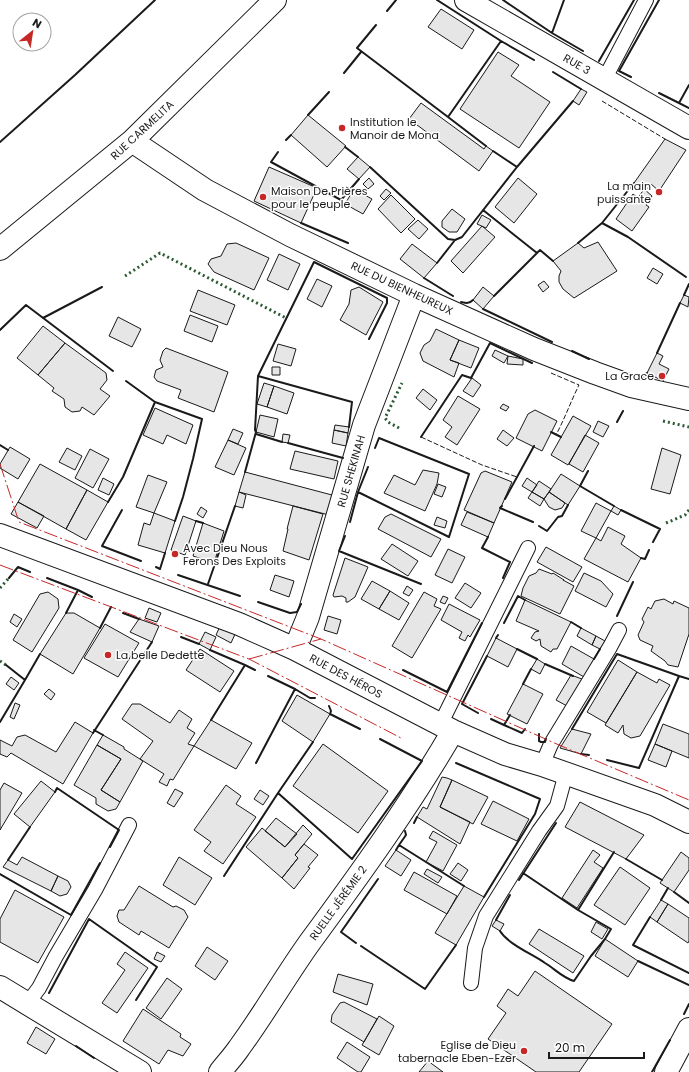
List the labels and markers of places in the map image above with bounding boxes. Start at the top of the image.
place label: Institution le Manoir de Mona [350,114,439,143]
marker: Institution le Manoir de Mona [337,123,347,133]
place label: La main puissante [597,178,651,207]
place label: Maison De Prières pour le peuple [271,183,368,212]
marker: La main puissante [654,187,664,197]
marker: Maison De Prières pour le peuple [258,192,268,202]
place label: La Grace [605,368,654,384]
marker: La Grace [657,371,667,381]
place label: Avec Dieu Nous Ferons Des Exploits [183,540,286,569]
marker: Avec Dieu Nous Ferons Des Exploits [170,549,180,559]
place label: La belle Dedette [116,647,204,663]
marker: La belle Dedette [103,650,113,660]
place label: Eglise de Dieu tabernacle Eben-Ezer [398,1037,516,1066]
marker: Eglise de Dieu tabernacle Eben-Ezer [519,1046,529,1056]

